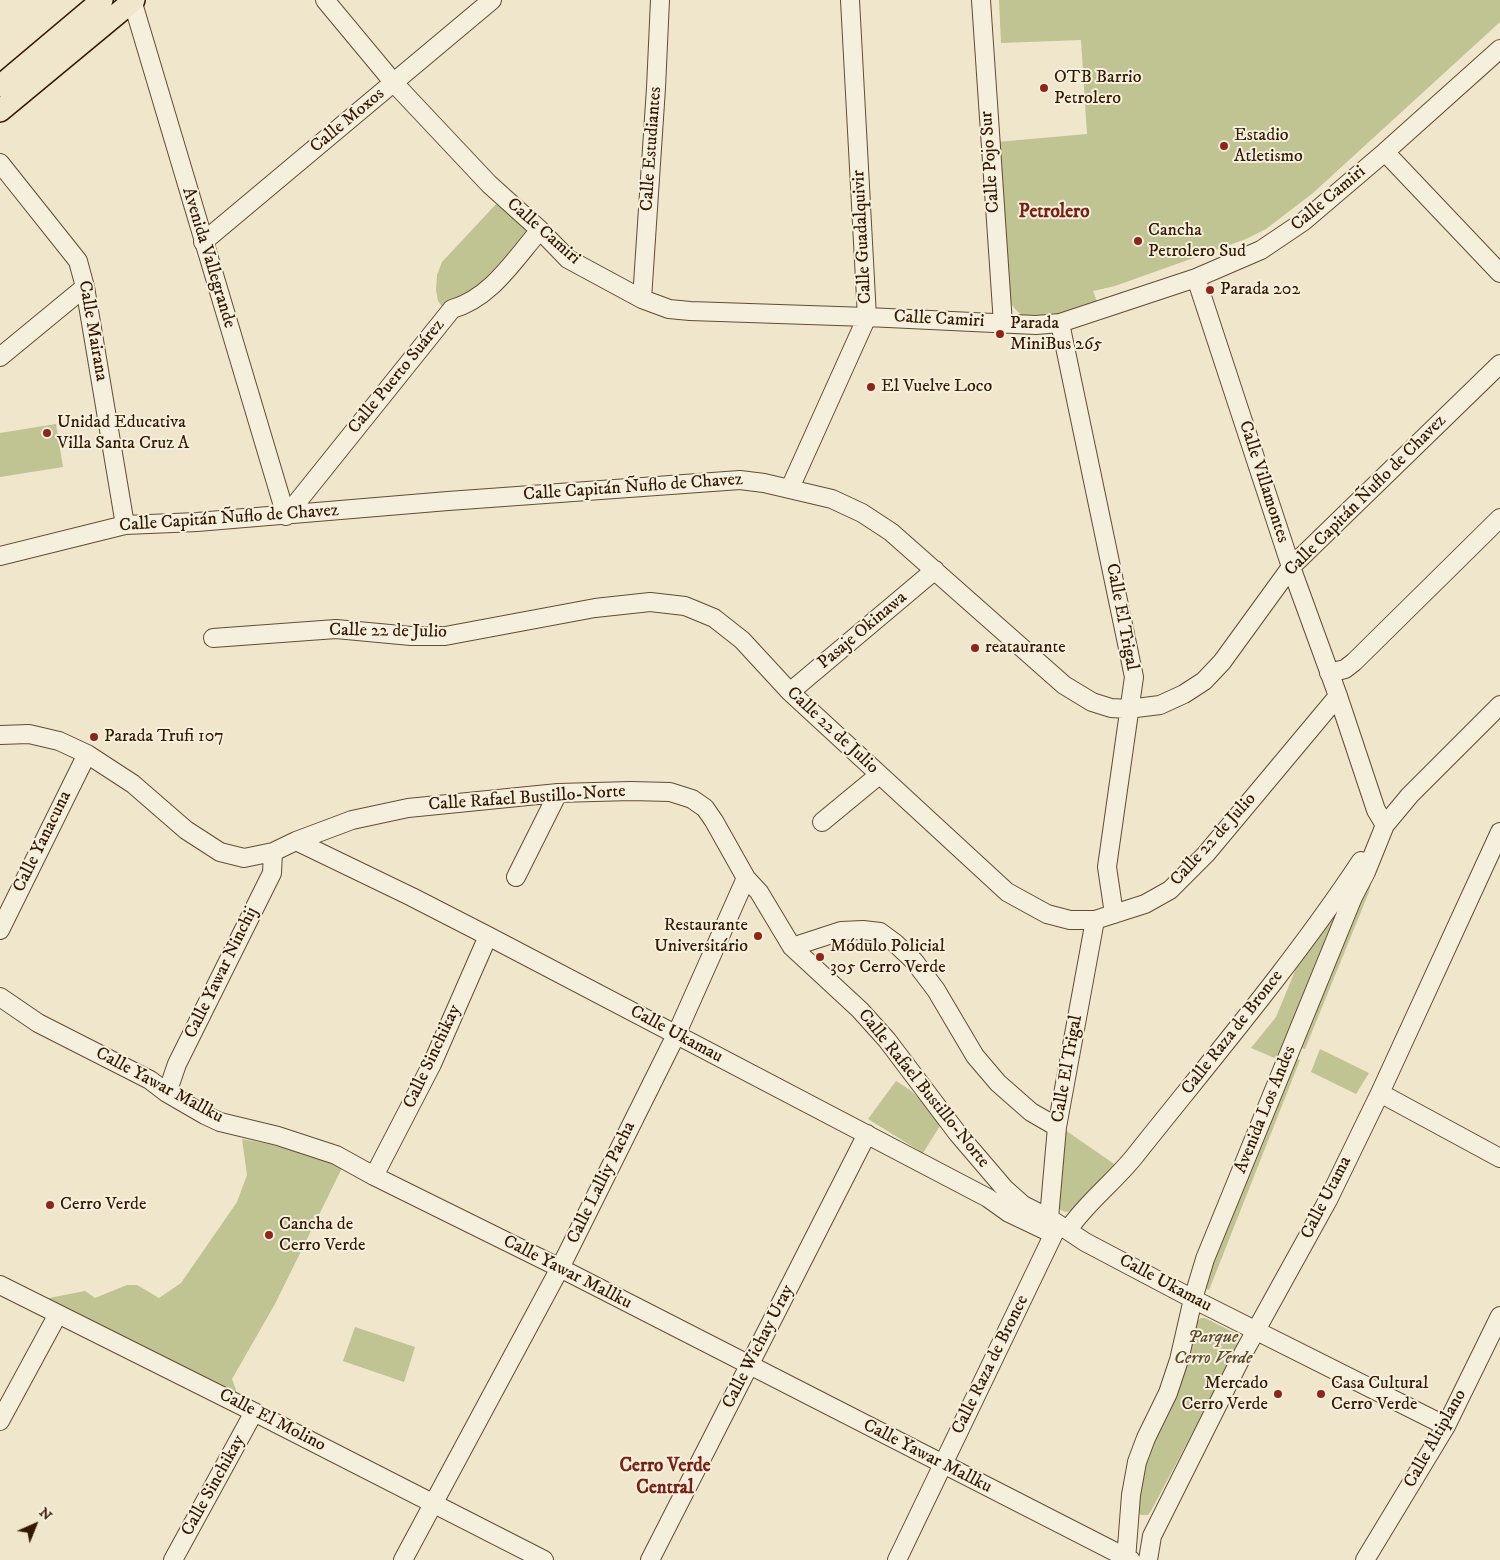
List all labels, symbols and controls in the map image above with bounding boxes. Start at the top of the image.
place label: OTB Barrio Petrolero [1054,67,1141,110]
marker: OTB Barrio Petrolero [1038,82,1050,94]
street label: Calle Moxos [307,84,389,158]
street label: Calle Estudiantes [637,86,667,212]
street label: Calle Pojo Sur [977,110,1005,214]
place label: Estadio Atletismo [1234,125,1303,168]
marker: Estadio Atletismo [1218,140,1230,152]
street label: Calle Camiri [1287,162,1371,236]
street label: Calle Guadalquivir [849,169,877,305]
street label: Avenida Vallegrande [176,185,240,331]
street label: Calle Camiri [502,194,584,270]
district label: Petrolero [1019,202,1089,224]
place label: Cancha Petrolero Sud [1148,220,1246,262]
marker: Cancha Petrolero Sud [1132,235,1144,247]
street label: Calle Mairana [73,279,111,383]
place label: Parada 202 [1220,279,1300,301]
marker: Parada 202 [1204,284,1216,296]
street label: Calle Camiri [893,307,985,333]
place label: Parada MiniBus 265 [1010,313,1102,356]
street label: Calle Puerto Suárez [344,315,450,439]
marker: Parada MiniBus 265 [994,328,1006,340]
place label: El Vuelve Loco [881,376,992,398]
marker: El Vuelve Loco [865,381,877,393]
street label: Calle Capitán Ñuflo de Chavez [1281,411,1451,581]
place label: Unidad Educativa Villa Santa Cruz A [57,412,189,454]
street label: Calle Villamontes [1233,418,1293,546]
marker: Unidad Educativa Villa Santa Cruz A [41,427,53,439]
street label: Calle Capitán Ñuflo de Chavez [523,470,743,506]
street label: Calle Capitán Ñuflo de Chavez [119,501,339,537]
street label: Calle El Trigal [1100,562,1142,672]
street label: Pasaje Okinawa [814,587,912,675]
street label: Calle 22 de Julio [329,620,447,644]
place label: reataurante [985,637,1066,659]
marker: reataurante [969,642,981,654]
street label: Calle 22 de Julio [782,683,882,779]
place label: Parada Trufi 107 [104,726,224,748]
marker: Parada Trufi 107 [88,731,100,743]
street label: Calle Rafael Bustillo-Norte [428,781,626,817]
street label: Calle Yanacuna [9,788,77,896]
street label: Calle 22 de Julio [1167,789,1261,891]
street label: Calle Yawar Ninchij [181,904,263,1042]
place label: Restaurante Universitário [654,915,748,958]
marker: Restaurante Universitário [752,930,764,942]
place label: Módulo Policial 305 Cerro Verde [830,936,946,979]
marker: Módulo Policial 305 Cerro Verde [814,951,826,963]
street label: Calle Raza de Bronce [1178,966,1288,1100]
street label: Calle Sinchikay [400,1002,466,1112]
street label: Calle Ukamau [626,1002,726,1068]
street label: Calle Rafael Bustillo-Norte [852,1005,994,1173]
street label: Calle El Trigal [1048,1014,1088,1124]
street label: Calle Yawar Mallku [91,1043,227,1129]
street label: Avenida Los Andes [1231,1043,1301,1177]
street label: Calle Lalliy Pacha [563,1118,641,1248]
street label: Calle Utama [1297,1153,1357,1243]
place label: Cerro Verde [60,1194,146,1216]
marker: Cerro Verde [44,1199,56,1211]
place label: Cancha de Cerro Verde [279,1214,365,1256]
marker: Cancha de Cerro Verde [263,1229,275,1241]
street label: Calle Yawar Mallku [499,1231,635,1315]
street label: Calle Ukamau [1115,1251,1215,1317]
street label: Calle Wichay Uray [718,1281,800,1413]
street label: Calle Raza de Bronce [948,1292,1034,1438]
park label: Parque Cerro Verde [1174,1327,1252,1370]
place label: Mercado Cerro Verde [1182,1373,1268,1416]
place label: Casa Cultural Cerro Verde [1331,1373,1428,1416]
street label: Calle El Molino [215,1385,329,1457]
street label: Calle Altiplano [1400,1386,1472,1492]
marker: Mercado Cerro Verde [1272,1388,1284,1400]
marker: Casa Cultural Cerro Verde [1315,1388,1327,1400]
street label: Calle Yawar Mallku [859,1415,995,1499]
street label: Calle Sinchikay [177,1432,251,1540]
district label: Cerro Verde Central [619,1456,711,1500]
north arrow [10,1500,60,1550]
text: N [35,1504,56,1525]

